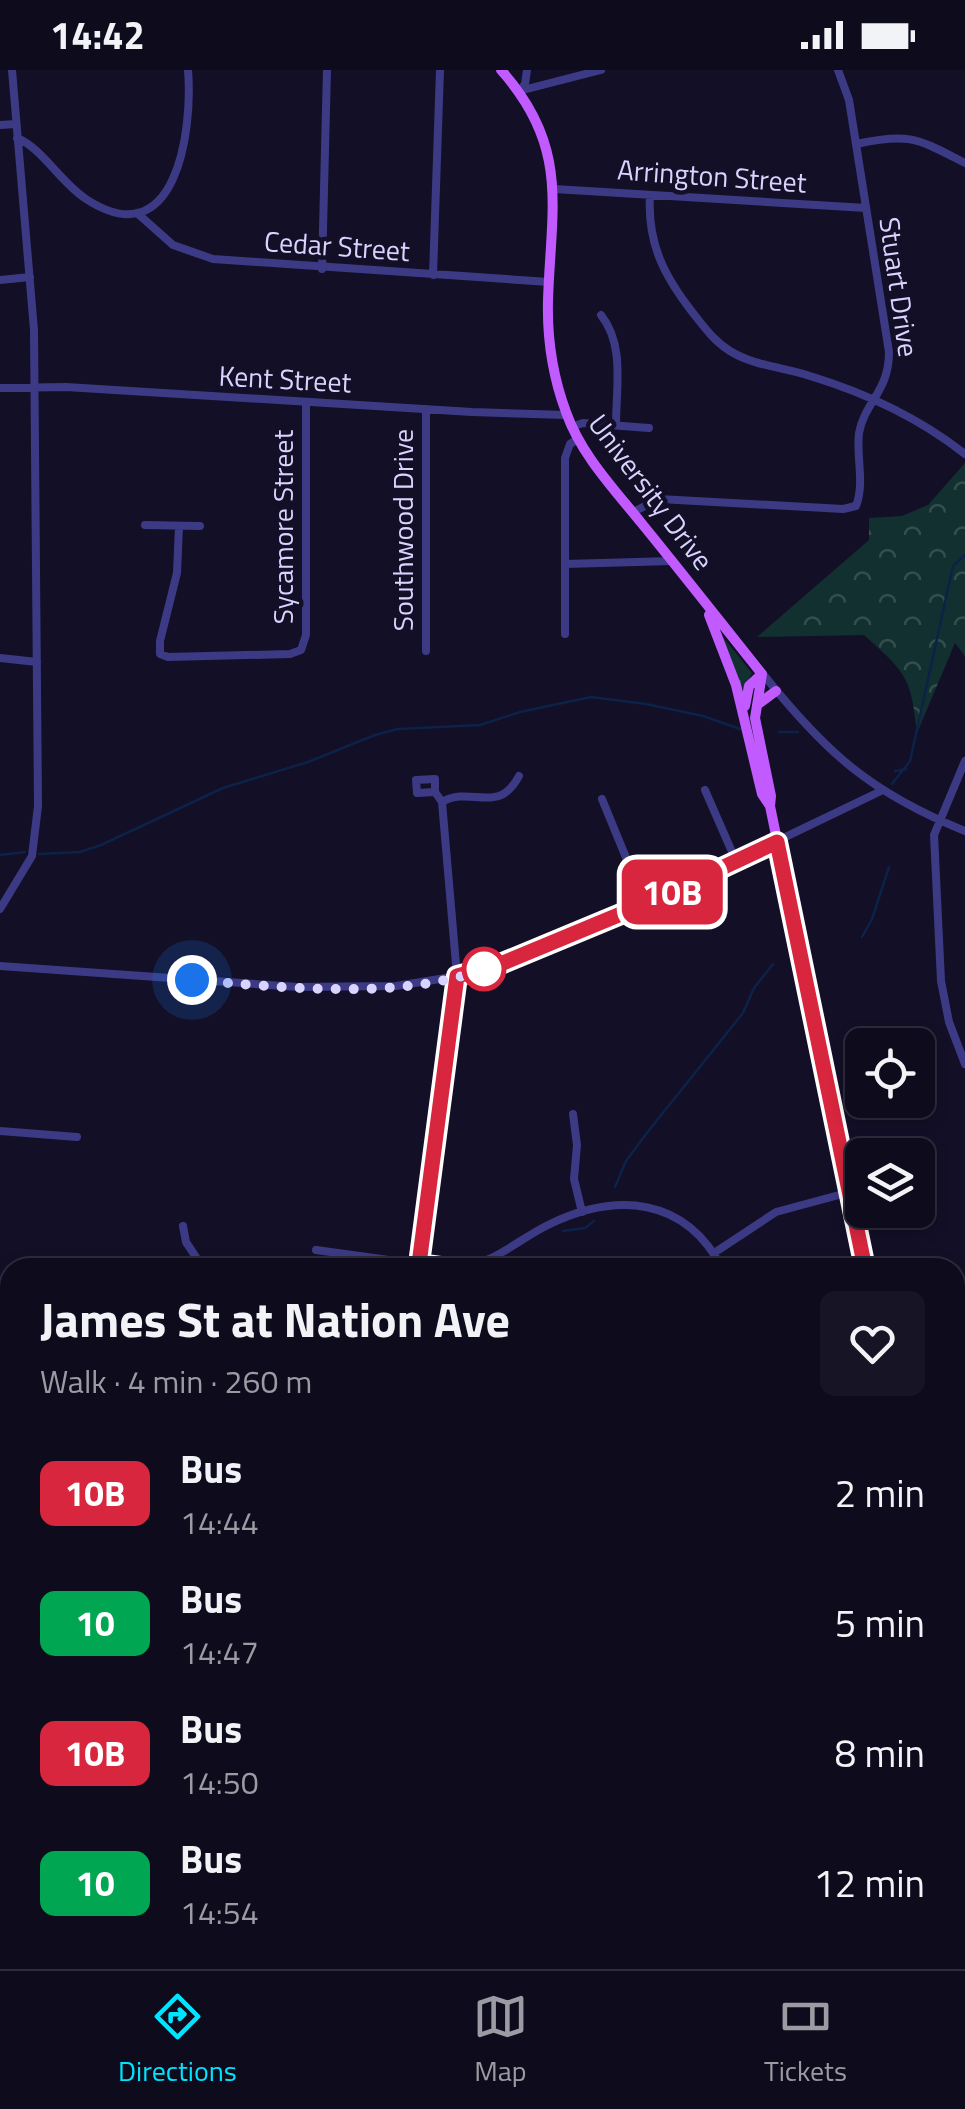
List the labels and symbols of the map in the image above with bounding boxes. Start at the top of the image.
street label: Arrington Street [616,147,808,204]
street label: Stuart Drive [868,214,931,360]
street label: Cedar Street [263,219,412,272]
street label: Kent Street [218,354,353,403]
street label: University Drive [578,404,725,579]
street label: Southwood Drive [381,429,424,631]
street label: Sycamore Street [261,430,304,624]
line badge: 10B [614,860,730,924]
unlabelled marker [463,948,505,990]
your location [167,955,217,1005]

